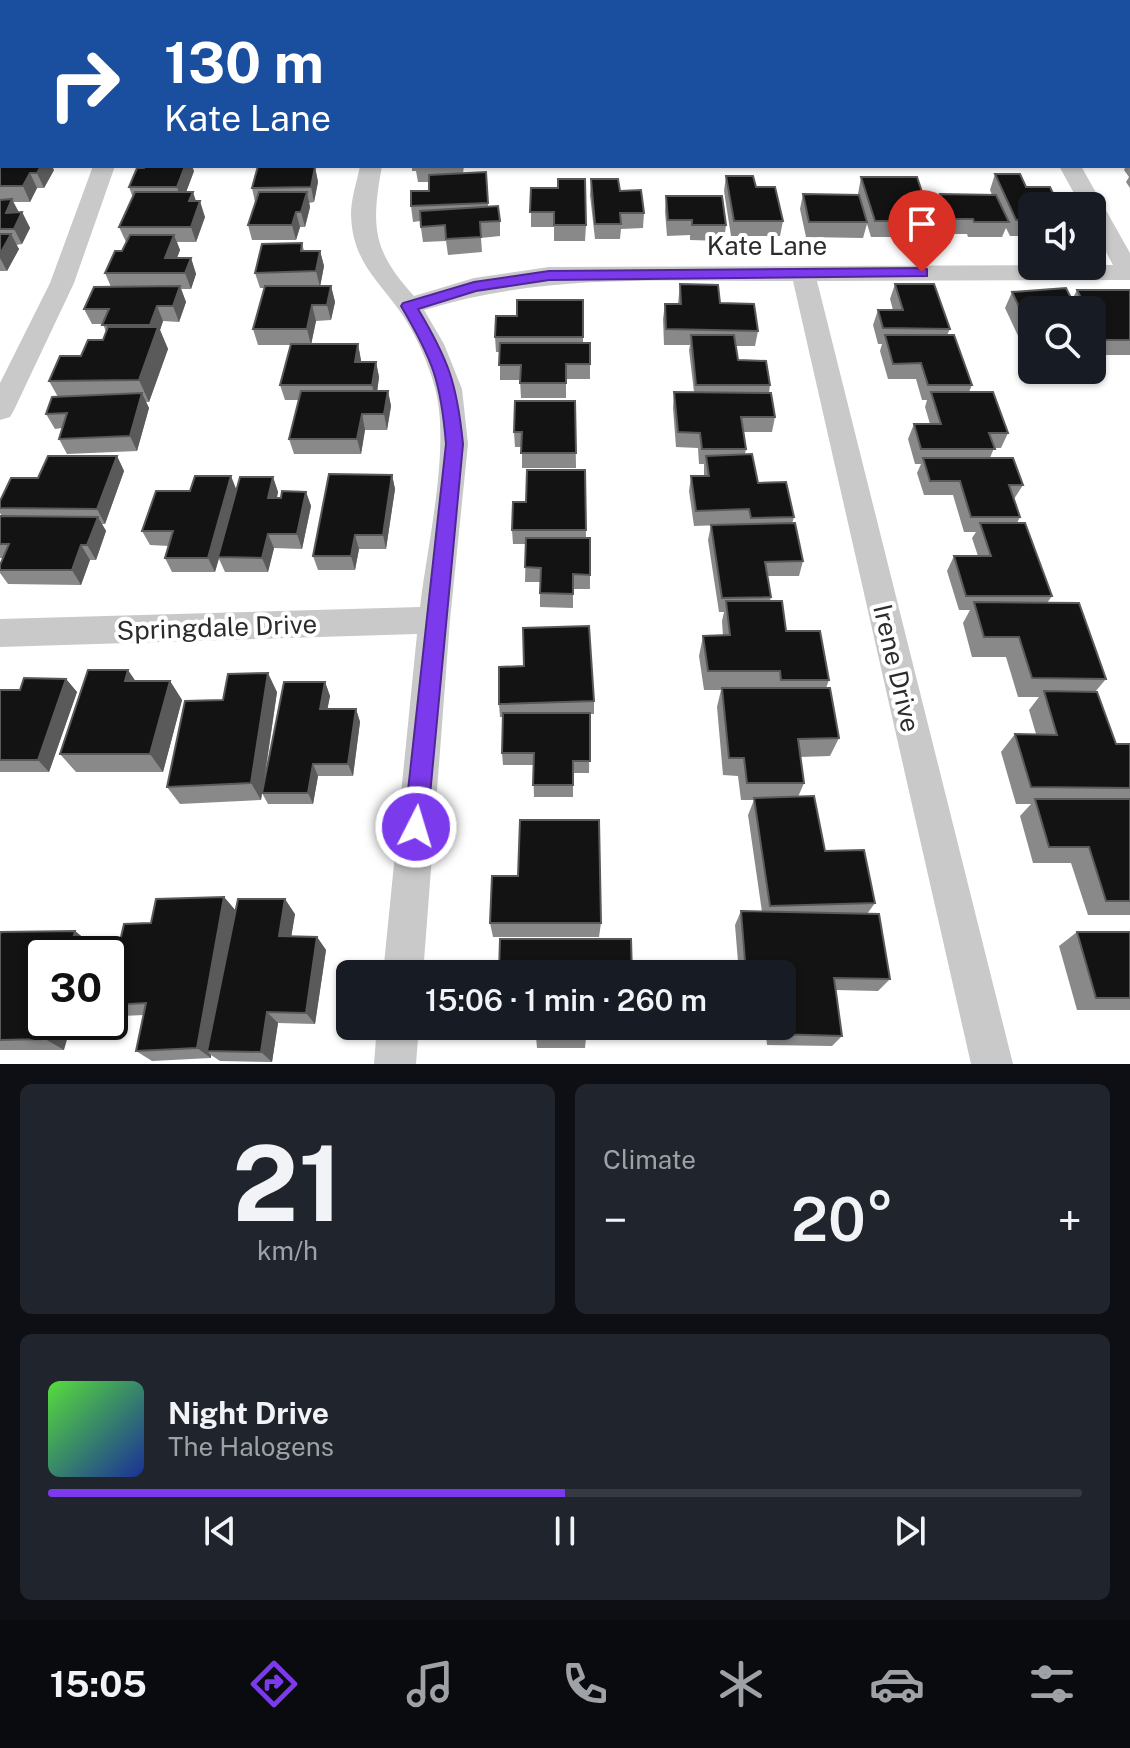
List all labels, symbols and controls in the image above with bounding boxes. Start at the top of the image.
text: 130 m [164,30,324,96]
icon: right [32,32,136,136]
text: Kate Lane [164,97,331,139]
pin [888,190,956,272]
map controls [1018,192,1106,384]
button: sound [1018,192,1106,280]
icon: arrive [900,202,944,246]
street label: Kate Lane [707,230,827,261]
button: search [1018,296,1106,384]
street label: Irene Drive [867,601,927,735]
street label: Springdale Drive [116,608,318,646]
position arrow [374,785,458,869]
speed limit sign: 30 [24,936,128,1040]
text: 15:06 · 1 min · 260 m [425,982,707,1018]
text: 21 [232,1122,343,1244]
text: Climate [603,1144,696,1175]
text: 20° [791,1184,894,1255]
text: − [603,1194,627,1246]
text: + [1058,1194,1082,1246]
text: km/h [257,1235,318,1266]
text: Night Drive [168,1395,329,1431]
text: The Halogens [168,1431,334,1462]
icon: previous [198,1509,242,1553]
icon: pause [543,1509,587,1553]
icon: next [888,1509,932,1553]
icon: directions [246,1656,302,1712]
icon: music [402,1656,458,1712]
icon: phone [557,1656,613,1712]
icon: climate [713,1656,769,1712]
icon: car [869,1656,925,1712]
icon: filters [1024,1656,1080,1712]
text: 15:05 [50,1663,147,1705]

